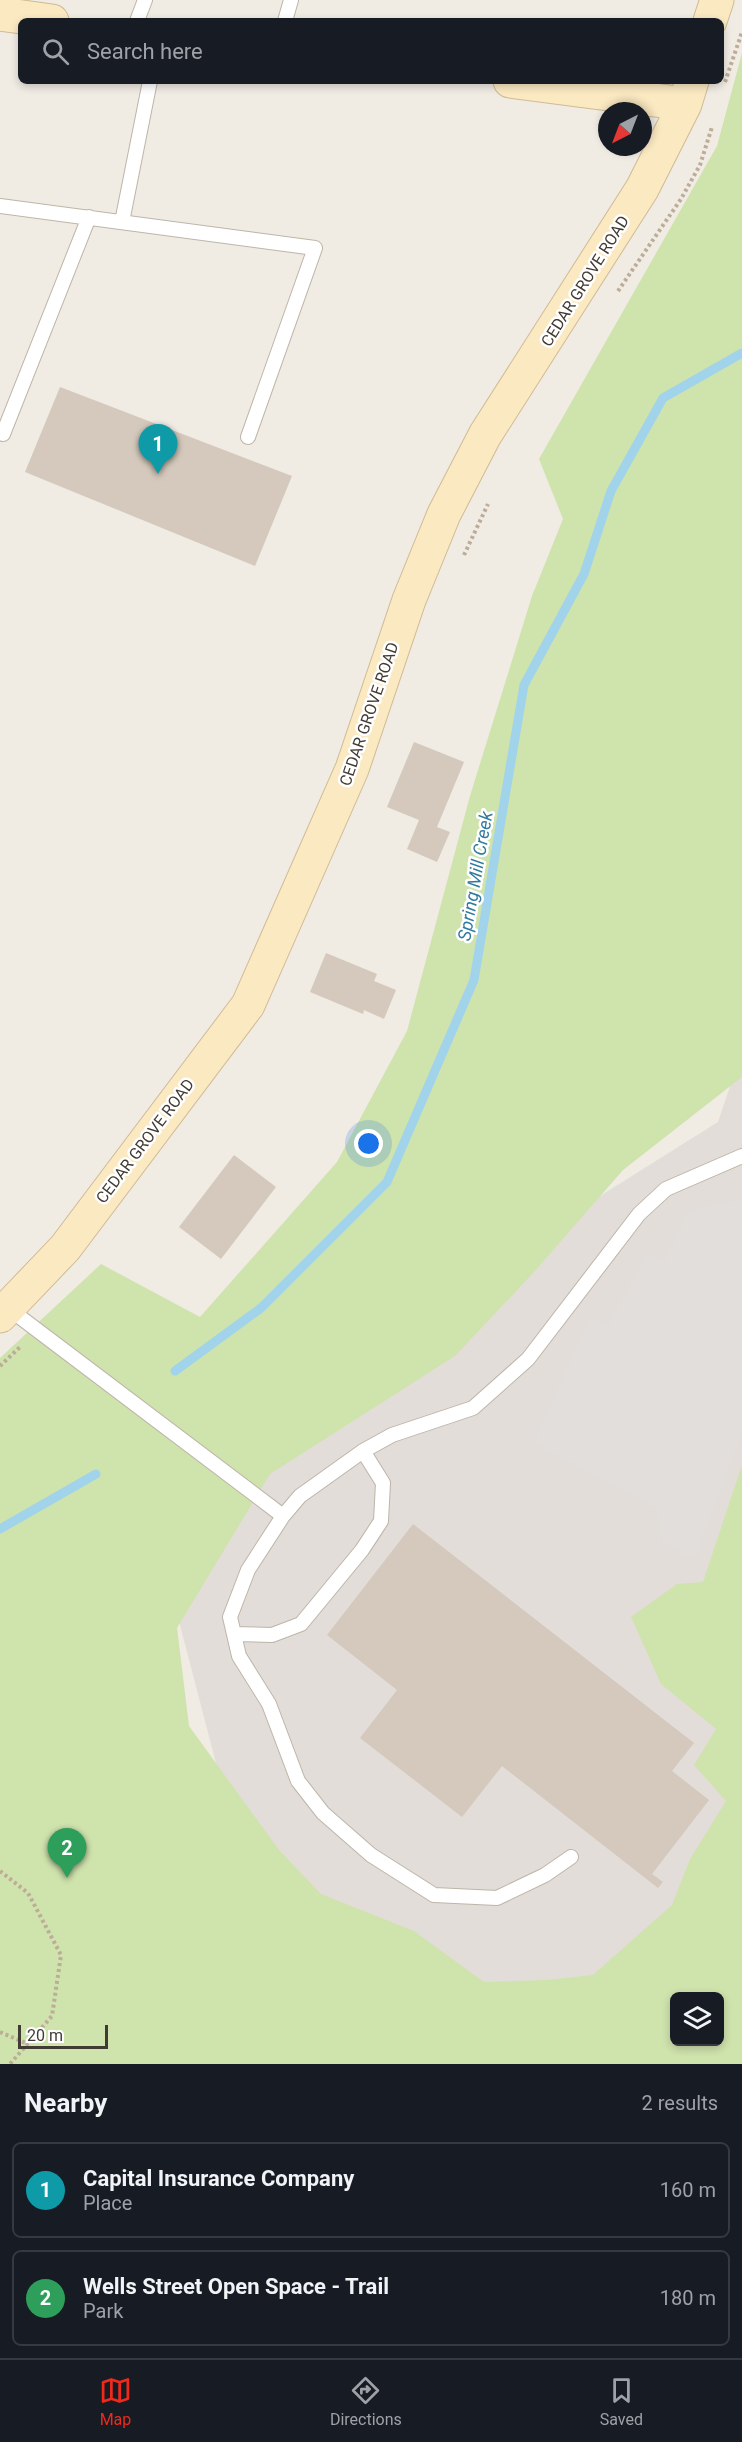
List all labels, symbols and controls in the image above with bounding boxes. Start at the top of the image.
search box [18,18,724,84]
icon: search [39,35,72,68]
text: Search here [87,39,203,64]
north arrow [598,102,652,156]
street label: CEDAR GROVE ROAD [537,212,633,350]
pin: 1 [138,424,178,474]
street label: CEDAR GROVE ROAD [336,640,402,788]
water label: Spring Mill Creek [453,809,497,942]
street label: CEDAR GROVE ROAD [92,1075,198,1207]
your location [354,1129,383,1158]
pin: 2 [48,1828,86,1878]
map controls [670,1992,724,2046]
button: layers [670,1992,724,2046]
scale bar [18,2022,108,2050]
text: 20 m [27,2026,63,2045]
text: Nearby [24,2088,107,2118]
text: 2 results [642,2091,718,2115]
text: Capital Insurance Company [83,2166,354,2191]
text: 1 [40,2178,51,2202]
text: 160 m [660,2178,716,2202]
text: Place [83,2191,132,2215]
text: Wells Street Open Space - Trail [83,2274,389,2299]
text: 2 [40,2286,51,2310]
text: 180 m [660,2286,716,2310]
text: Park [83,2299,123,2323]
tab: Map [99,2374,132,2429]
tab: Directions [330,2374,402,2429]
tab: Saved [600,2374,643,2429]

